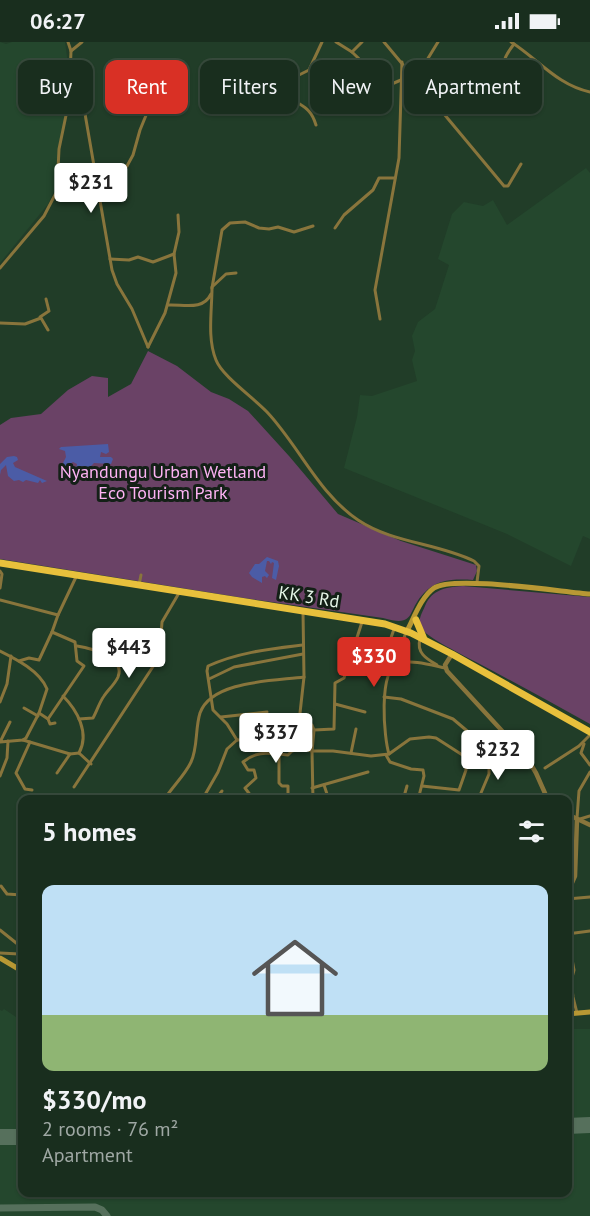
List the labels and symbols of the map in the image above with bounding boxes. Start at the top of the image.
pin: $231 [55,163,127,214]
park label: Nyandungu Urban Wetland Eco Tourism Park [60,460,266,504]
street label: KK 3 Rd [277,580,341,613]
pin: $443 [93,628,165,679]
pin: $330 [338,637,410,688]
pin: $337 [240,713,312,764]
pin: $232 [462,730,534,781]

